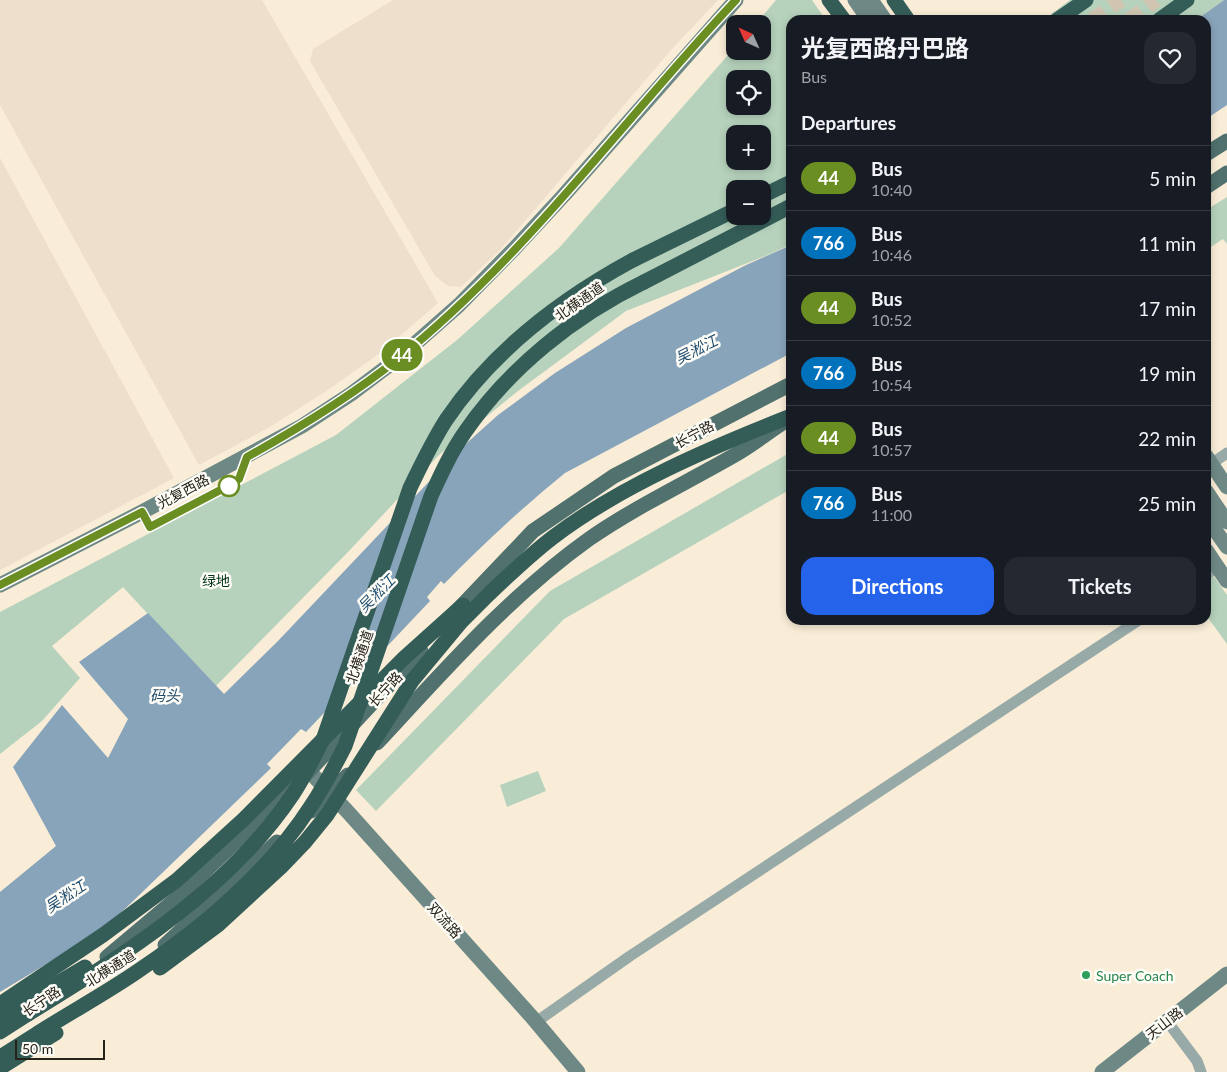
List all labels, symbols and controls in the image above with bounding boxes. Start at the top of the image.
north arrow [726,15,771,60]
map controls [726,15,771,225]
button: heart [1144,32,1196,84]
text: 光复西路丹巴路 [801,33,969,62]
text: Bus [801,67,827,86]
button: locate [726,70,771,115]
text: Departures [801,111,896,134]
button: + [726,125,771,170]
text: Bus [871,157,902,180]
text: 44 [818,167,839,189]
text: 5 min [1149,167,1196,190]
button: − [726,180,771,225]
text: 10:40 [871,180,912,199]
text: Bus [871,222,902,245]
text: 766 [813,232,844,254]
text: 11 min [1138,232,1196,255]
text: 10:46 [871,245,912,264]
street label: 北横通道 [551,278,607,324]
text: Bus [871,287,902,310]
text: 44 [818,297,839,319]
text: 17 min [1138,297,1196,320]
text: 10:52 [871,310,912,329]
water label: 吴淞江 [672,330,722,367]
line badge: 44 [380,339,424,371]
text: 44 [392,344,412,366]
text: Bus [871,352,902,375]
text: 766 [813,362,844,384]
text: 19 min [1138,362,1196,385]
text: 10:54 [871,375,912,394]
street label: 长宁路 [671,417,717,451]
text: Bus [871,417,902,440]
text: 44 [818,427,839,449]
text: 22 min [1138,427,1196,450]
text: 10:57 [871,440,912,459]
street label: 光复西路 [154,470,212,512]
unlabelled marker [218,475,240,497]
text: Bus [871,482,902,505]
text: 766 [813,492,844,514]
text: 25 min [1138,492,1196,515]
text: 11:00 [871,505,912,524]
button: Directions [801,557,994,615]
button: Tickets [1004,557,1196,615]
water label: 吴淞江 [354,569,400,615]
park label: 绿地 [202,572,230,589]
street label: 北横通道 [342,628,376,686]
street label: 长宁路 [364,668,406,710]
water label: 码头 [150,686,181,704]
water label: 吴淞江 [41,875,90,916]
street label: 双流路 [425,899,465,941]
street label: 北横通道 [82,946,138,990]
place label: Super Coach [1096,967,1174,984]
marker: Super Coach [1080,969,1092,981]
street label: 长宁路 [19,982,63,1020]
street label: 天山路 [1142,1003,1186,1043]
scale bar [15,1037,105,1060]
text: 50 m [22,1040,53,1057]

